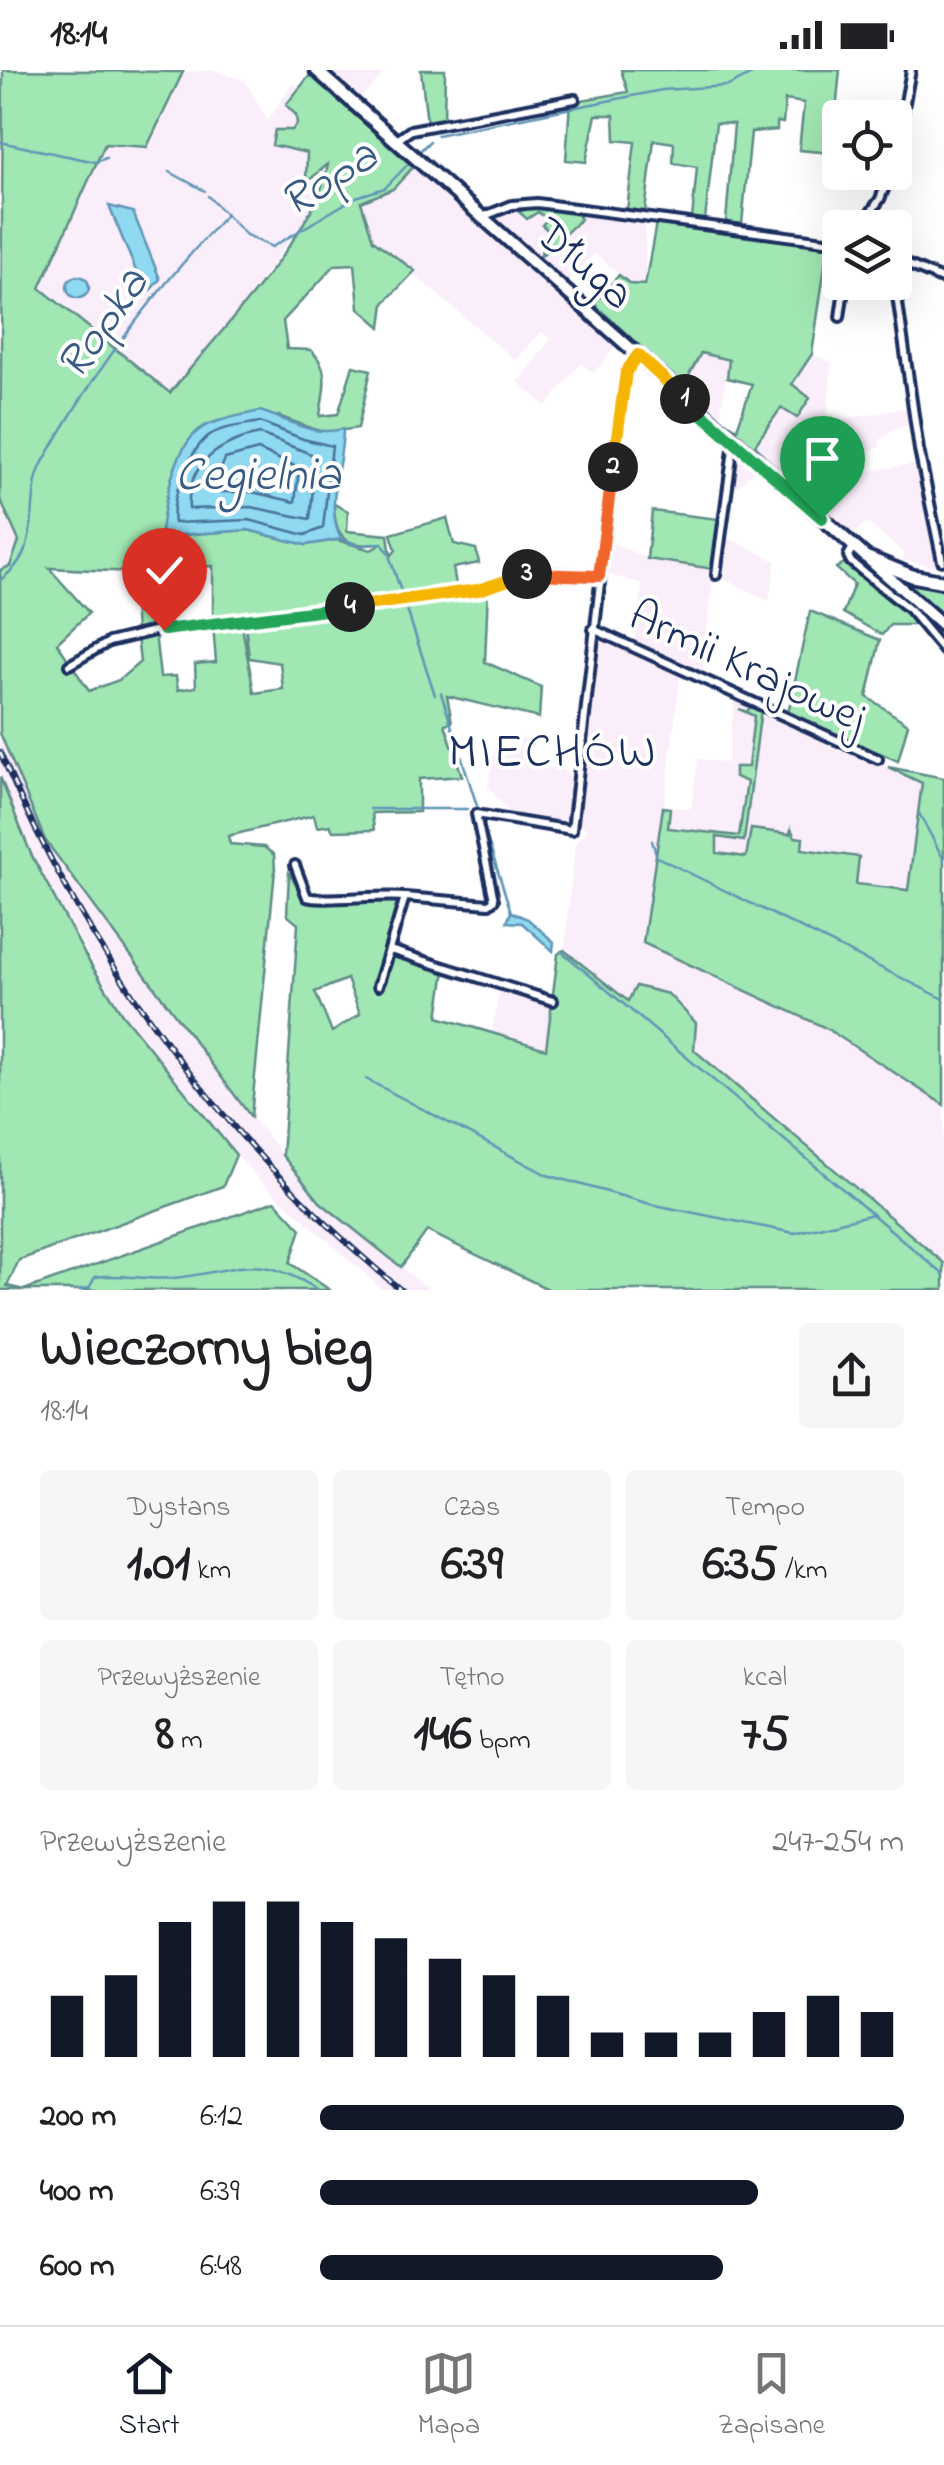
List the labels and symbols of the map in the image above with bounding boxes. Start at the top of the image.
water label: Ropa [267,123,393,237]
street label: Długa [517,203,647,329]
water label: Ropka [40,253,169,395]
pin: 1 [660,374,710,424]
pin [780,416,865,519]
water label: Cegielnia [175,442,342,513]
pin: 2 [588,442,638,492]
pin [122,528,207,631]
pin: 3 [502,549,552,599]
pin: 4 [325,582,375,632]
street label: Armii Krajowej [617,585,877,753]
district label: MIECHÓW [448,719,658,789]

